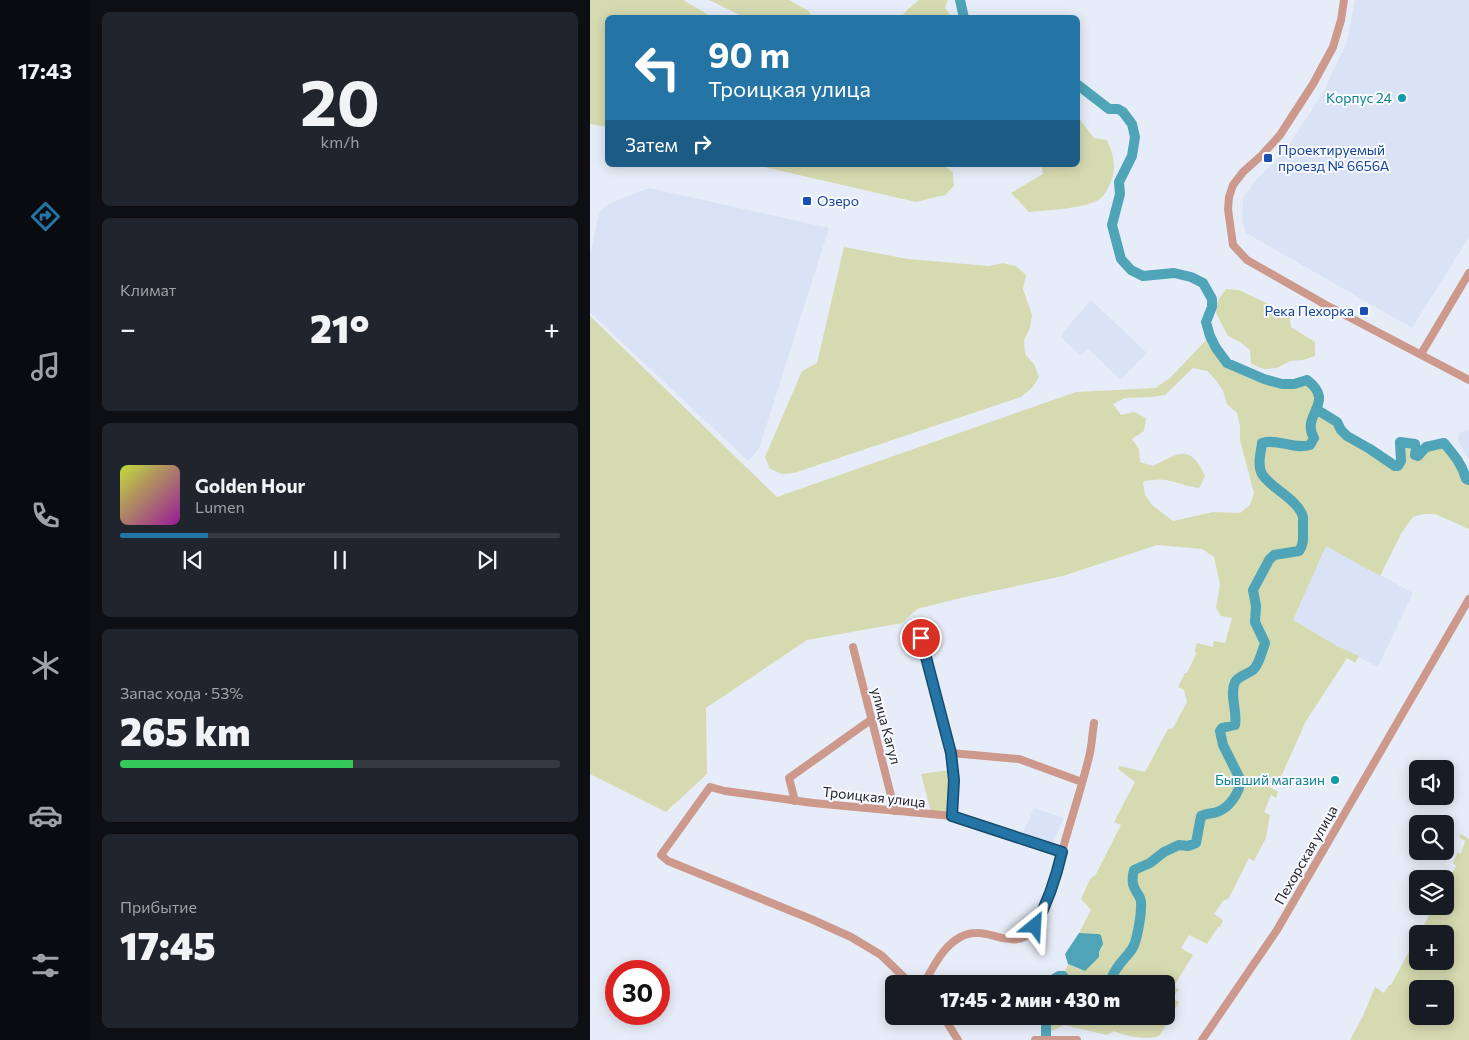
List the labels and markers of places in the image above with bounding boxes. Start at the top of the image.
place label: Корпус 24 [1326,89,1393,106]
marker: Корпус 24 [1396,92,1408,104]
place label: Проектируемый проезд № 6656А [1278,141,1390,174]
marker: Проектируемый проезд № 6656А [1262,152,1274,164]
place label: Озеро [817,192,859,209]
marker: Озеро [801,195,813,207]
place label: Река Пехорка [1264,302,1354,319]
marker: Река Пехорка [1358,305,1370,317]
pin [900,617,942,659]
place label: Бывший магазин [1215,771,1325,788]
marker: Бывший магазин [1329,774,1341,786]

